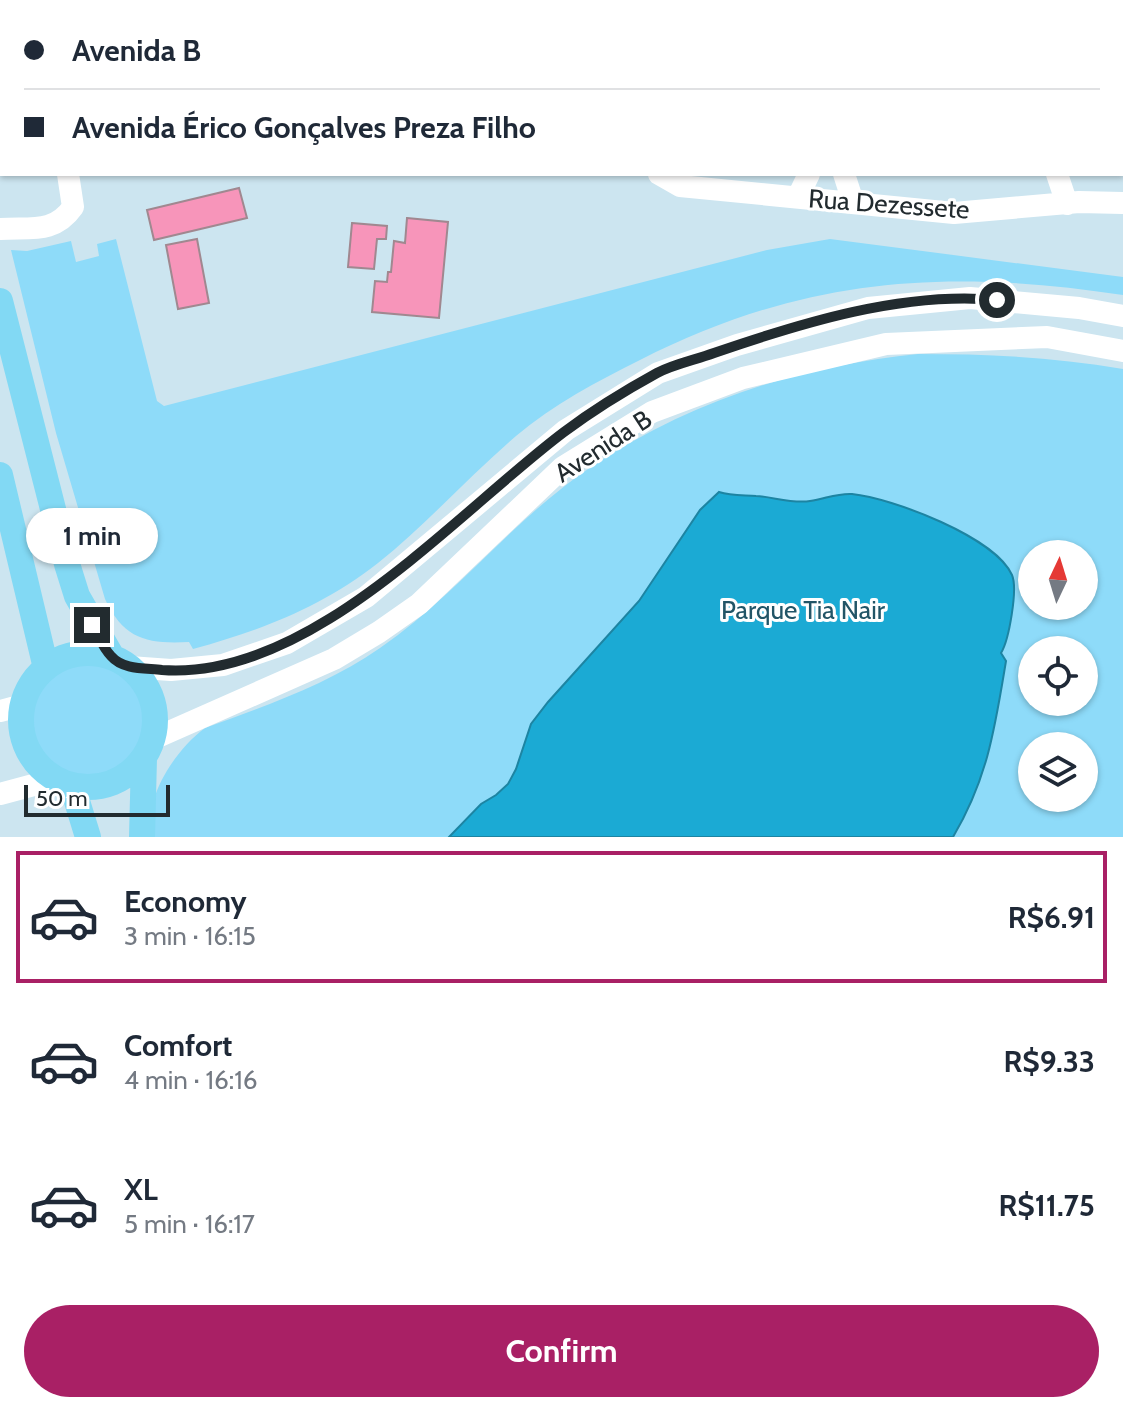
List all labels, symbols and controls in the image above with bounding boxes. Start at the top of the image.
text: Avenida B [72,32,201,69]
text: Avenida Érico Gonçalves Preza Filho [72,109,536,146]
street label: Rua Dezessete [807,182,971,226]
route start [979,282,1015,318]
street label: Avenida B [548,403,658,489]
callout: 1 min [26,509,158,565]
text: 1 min [63,520,121,552]
north arrow [1018,540,1098,620]
map controls [1018,540,1098,812]
park label: Parque Tia Nair [721,594,886,626]
route end [74,607,110,643]
button: locate [1018,636,1098,716]
button: layers [1018,732,1098,812]
scale bar [24,781,170,817]
text: 50 m [36,785,88,812]
icon: car [28,881,100,953]
text: Economy [124,883,247,920]
text: R$6.91 [1008,899,1095,936]
text: 3 min · 16:15 [124,920,256,952]
icon: car [28,1025,100,1097]
text: Comfort [124,1027,232,1064]
text: R$9.33 [1003,1043,1095,1080]
text: 4 min · 16:16 [124,1064,258,1096]
icon: car [28,1169,100,1241]
text: XL [124,1171,158,1208]
text: R$11.75 [999,1187,1095,1224]
text: 5 min · 16:17 [124,1208,255,1240]
button: Confirm [24,1305,1099,1397]

